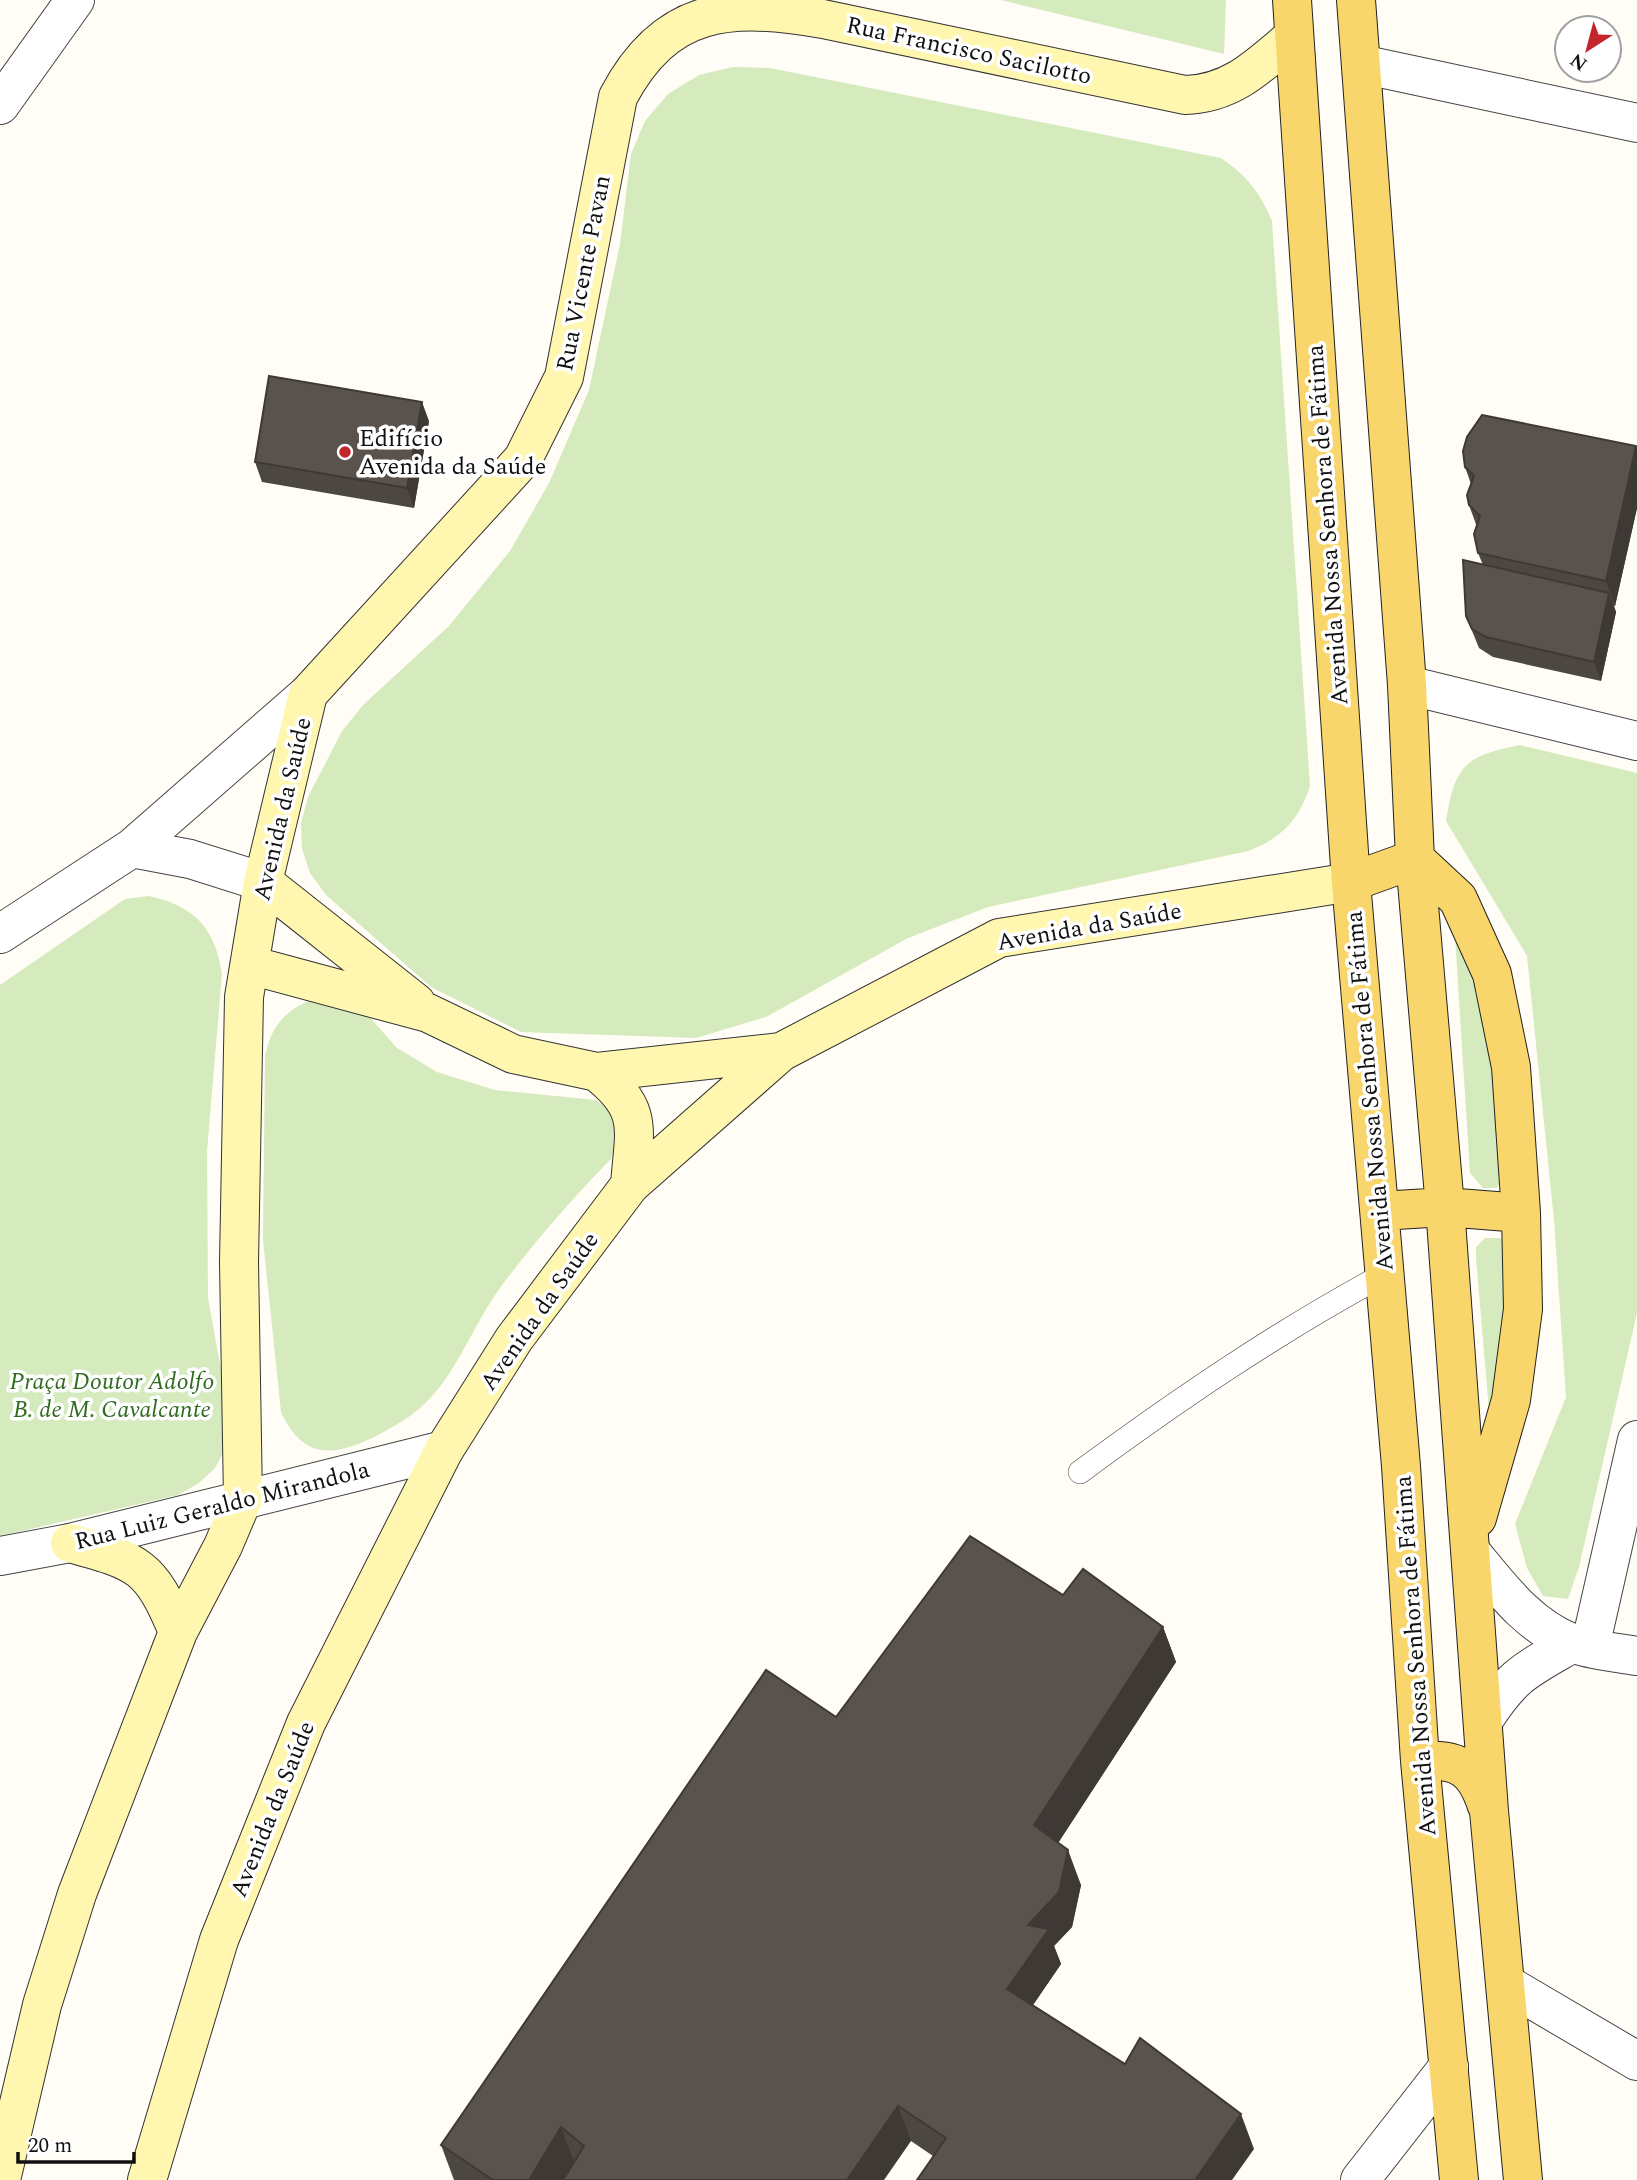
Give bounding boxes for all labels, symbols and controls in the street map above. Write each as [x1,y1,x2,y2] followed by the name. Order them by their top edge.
[843,7,1095,95] street label: Rua Francisco Sacilotto
[1553,14,1623,84] north arrow
[1564,45,1594,78] text: N
[547,172,621,374] street label: Rua Vicente Pavan
[1297,343,1359,707] street label: Avenida Nossa Senhora de Fátima
[359,421,546,485] place label: Edifício Avenida da Saúde
[337,444,353,460] marker: Edifício Avenida da Saúde
[244,714,322,905] street label: Avenida da Saúde
[994,893,1185,961] street label: Avenida da Saúde
[1336,909,1404,1273] street label: Avenida Nossa Senhora de Fátima
[471,1225,608,1399] street label: Avenida da Saúde
[10,1364,214,1428] park label: Praça Doutor Adolfo B. de M. Cavalcante
[71,1452,374,1560] street label: Rua Luiz Geraldo Mirandola
[1385,1474,1447,1838] street label: Avenida Nossa Senhora de Fátima
[221,1716,325,1903] street label: Avenida da Saúde
[18,2120,133,2164] scale bar
[28,2130,72,2162] text: 20 m

